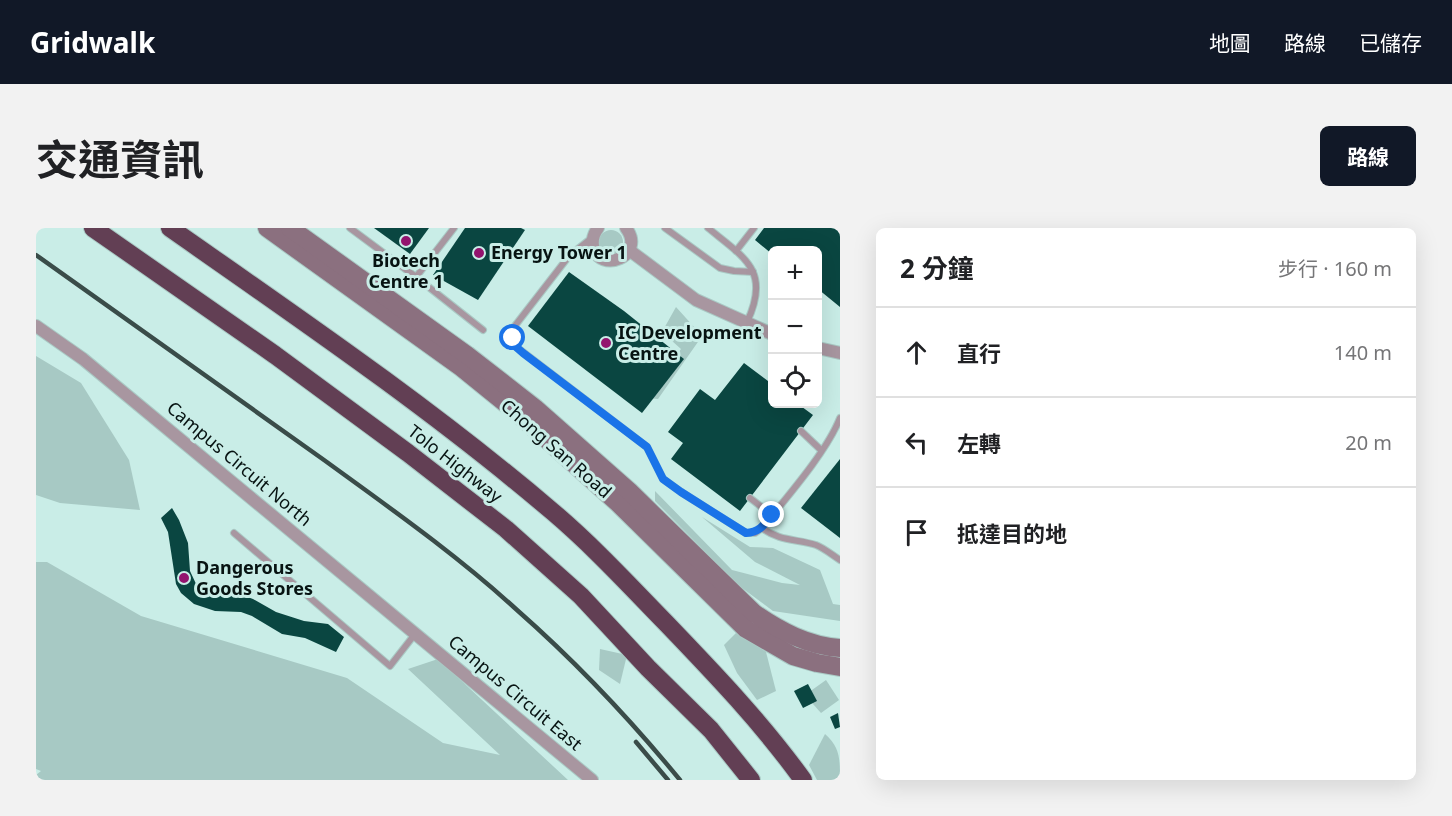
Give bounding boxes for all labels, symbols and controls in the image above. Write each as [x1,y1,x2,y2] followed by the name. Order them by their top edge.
[30,23,155,61] text: Gridwalk
[1209,29,1251,57] text: 地圖
[1284,29,1326,57] text: 路線
[1359,29,1422,57] text: 已儲存
[1320,126,1416,186] button: 路線
[36,130,204,187] text: 交通資訊
[399,234,413,248] marker: Biotech Centre 1
[491,240,627,264] place label: Energy Tower 1
[472,246,486,260] marker: Energy Tower 1
[768,246,822,408] map controls
[768,246,822,300] button: +
[368,248,444,293] place label: Biotech Centre 1
[900,250,974,286] text: 2 分鐘
[1278,255,1392,282] text: 步行 · 160 m
[768,300,822,354] button: −
[618,320,762,365] place label: IC Development Centre
[499,324,525,350] route start
[599,336,613,350] marker: IC Development Centre
[900,336,933,369] icon: ahead
[957,338,1001,368] text: 直行
[1334,339,1392,366] text: 140 m
[768,354,822,408] button: locate
[496,393,617,503] street label: Chong San Road
[162,396,317,531] street label: Campus Circuit North
[404,419,508,508] street label: Tolo Highway
[900,426,933,459] icon: left
[957,428,1001,458] text: 左轉
[1345,429,1392,456] text: 20 m
[758,501,784,527] route end
[900,516,933,549] icon: arrive
[957,518,1067,548] text: 抵達目的地
[196,555,313,600] place label: Dangerous Goods Stores
[177,571,191,585] marker: Dangerous Goods Stores
[444,629,588,756] street label: Campus Circuit East

